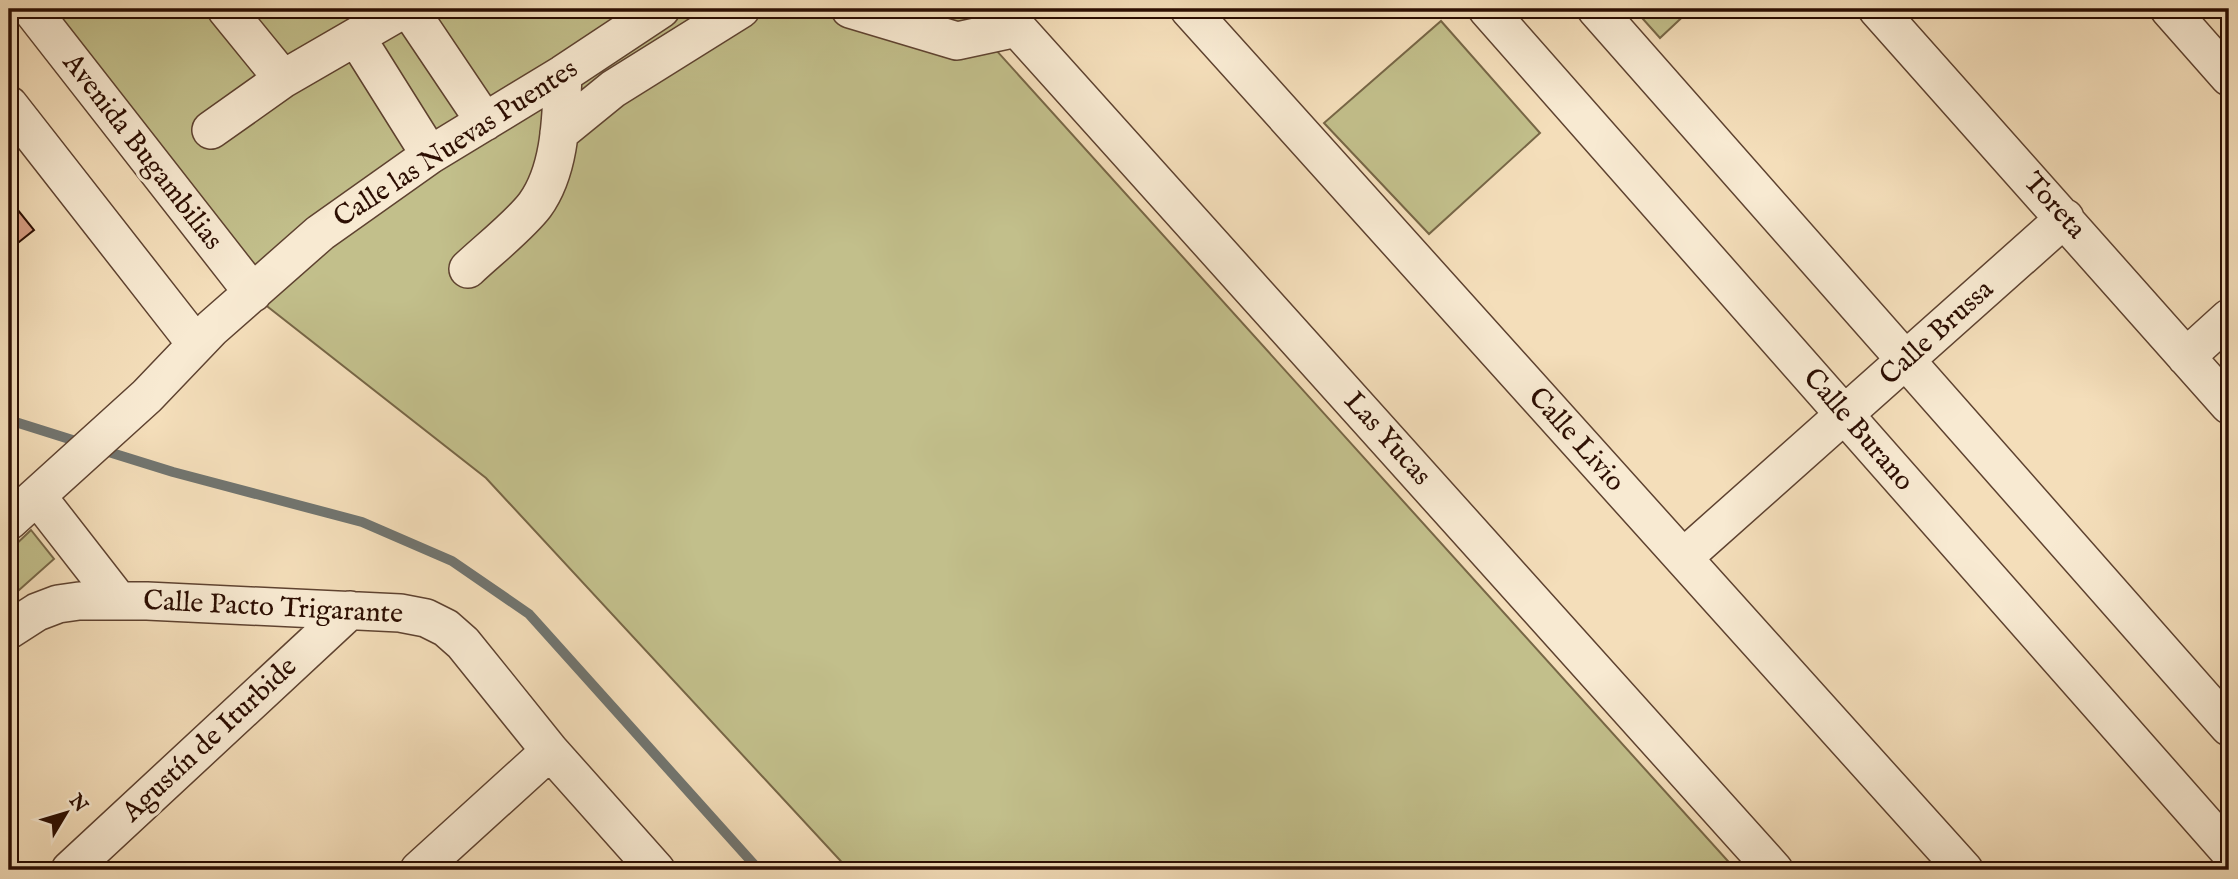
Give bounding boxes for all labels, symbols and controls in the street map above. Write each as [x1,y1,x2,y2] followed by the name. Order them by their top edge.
[54,46,230,257] street label: Avenida Bugambilias
[327,52,585,236] street label: Calle las Nuevas Puentes
[2015,165,2094,247] street label: Toreta
[1873,272,2002,393] street label: Calle Brussa
[1795,361,1921,499] street label: Calle Burano
[1520,381,1632,499] street label: Calle Livio
[1336,385,1438,493] street label: Las Yucas
[142,584,404,632] street label: Calle Pacto Trigarante
[114,650,305,831] street label: Agustín de Iturbide
[32,778,102,848] north arrow
[63,789,93,818] text: N

